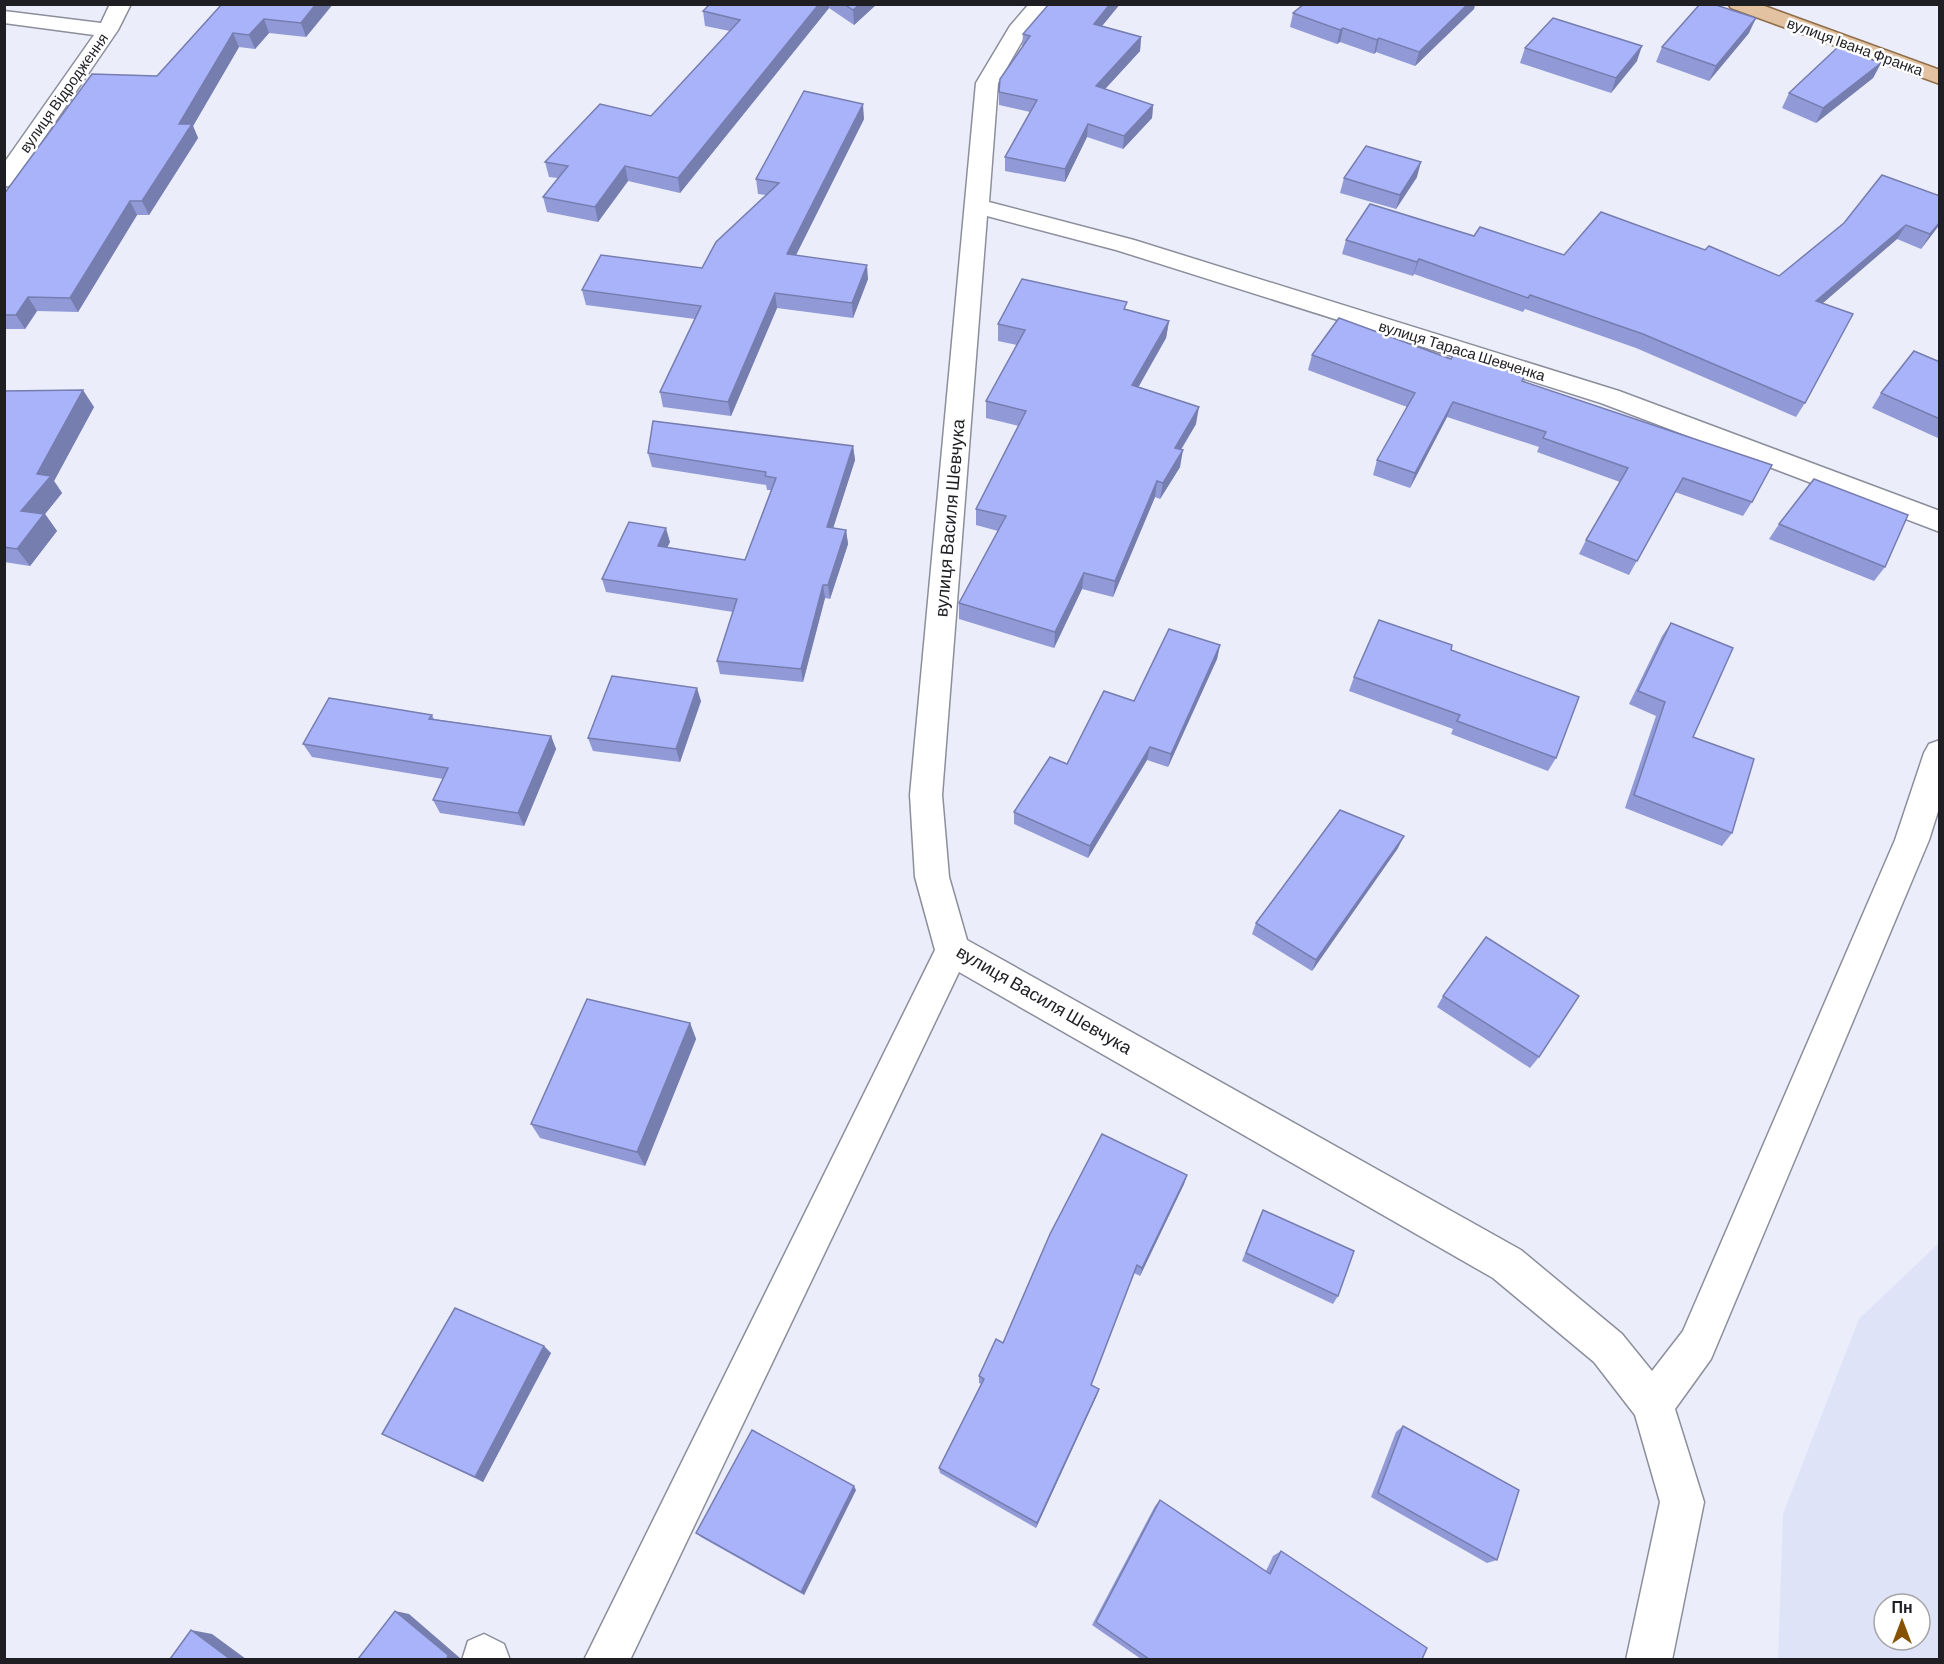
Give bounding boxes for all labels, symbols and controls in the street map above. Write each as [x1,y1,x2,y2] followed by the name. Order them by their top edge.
[1785,13,1926,79] street label: вулиця Івана Франка
[15,29,111,156] street label: вулиця Відродження
[1377,316,1548,384] street label: вулиця Тараса Шевченка
[929,417,969,618] street label: вулиця Василя Шевчука
[953,940,1137,1059] street label: вулиця Василя Шевчука
[1872,1592,1932,1652] north arrow
[1891,1597,1913,1616] text: Пн

